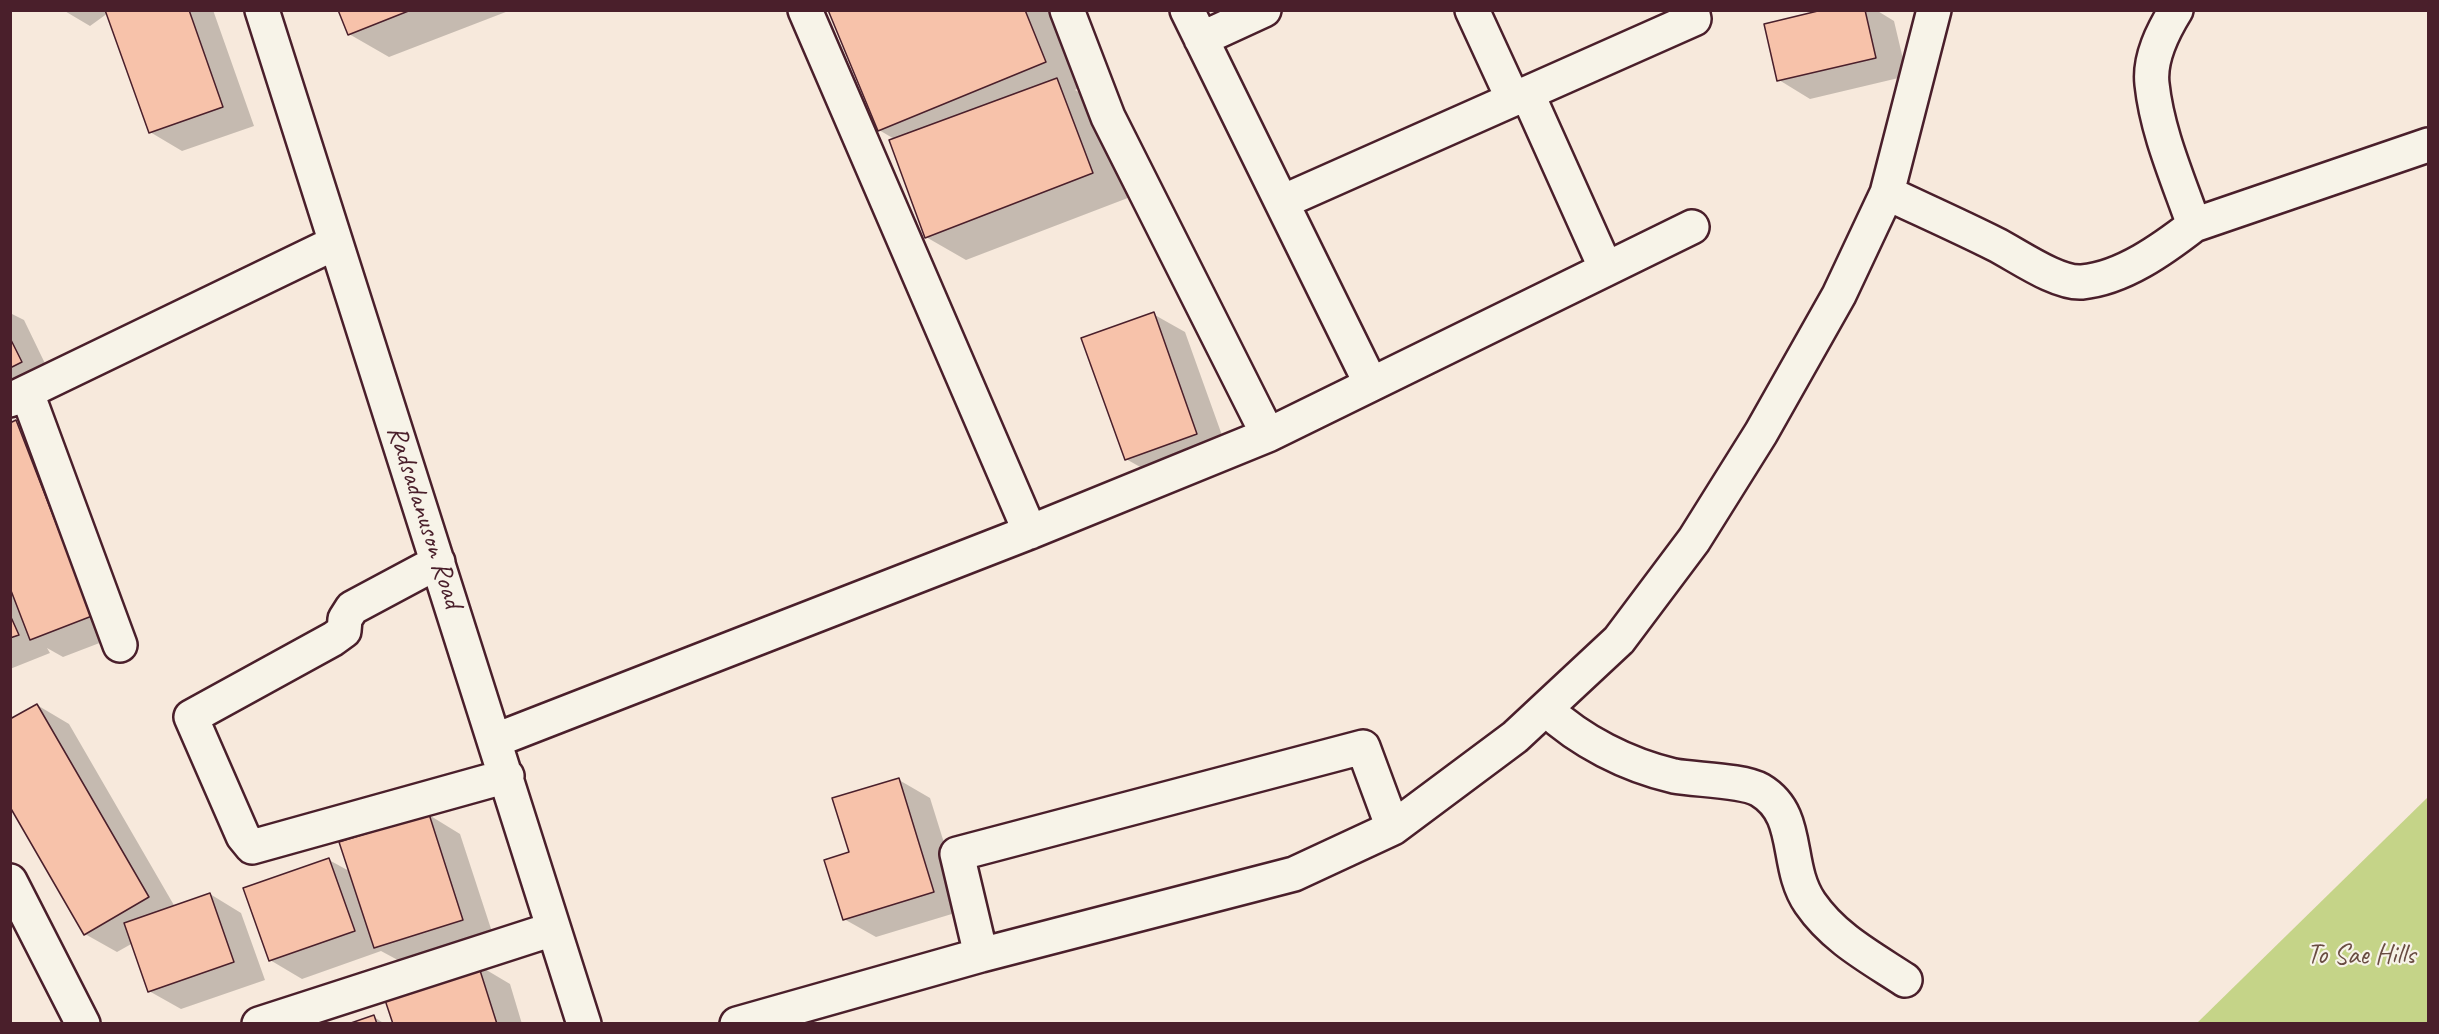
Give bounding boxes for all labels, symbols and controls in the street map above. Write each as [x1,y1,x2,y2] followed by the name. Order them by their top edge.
[379,422,469,612] street label: Radsadanuson Road
[2307,939,2415,973] park label: To Sae Hills

